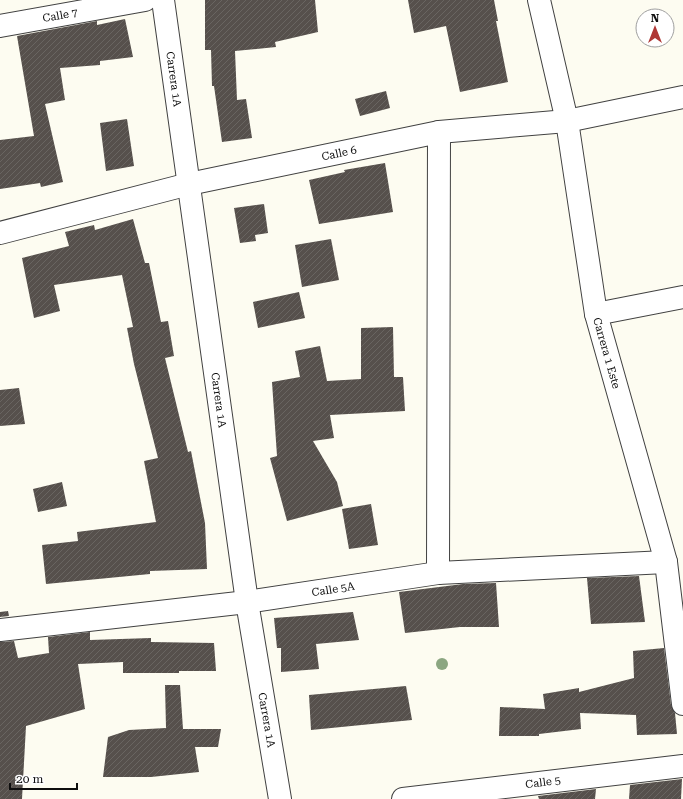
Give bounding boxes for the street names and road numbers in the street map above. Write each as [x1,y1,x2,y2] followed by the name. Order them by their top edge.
[41,6,79,25] street label: Calle 7
[163,51,184,108] street label: Carrera 1A
[320,143,358,164] street label: Calle 6
[590,316,623,390] street label: Carrera 1 Este
[208,372,229,429] street label: Carrera 1A
[311,580,356,599] street label: Calle 5A
[255,691,278,749] street label: Carrera 1A
[525,774,562,791] street label: Calle 5

